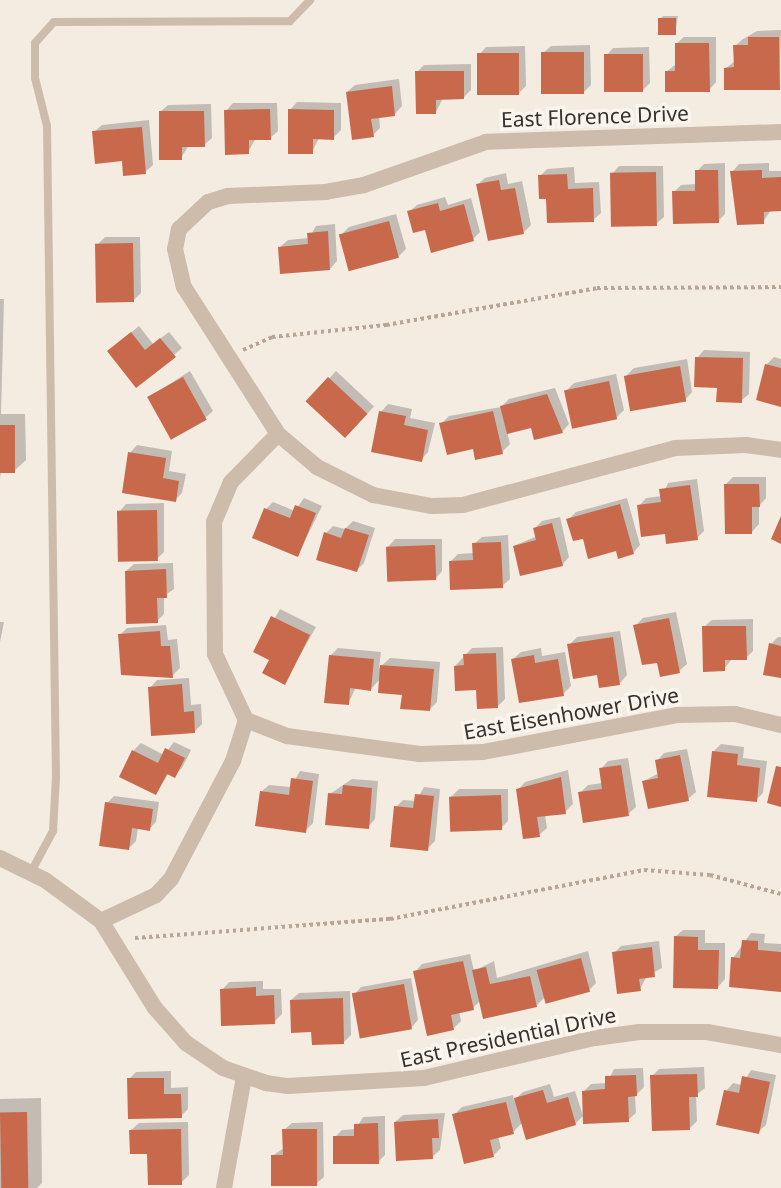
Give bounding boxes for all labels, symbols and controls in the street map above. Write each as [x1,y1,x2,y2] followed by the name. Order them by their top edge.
[501,100,689,132] street label: East Florence Drive
[461,682,681,744] street label: East Eisenhower Drive
[398,1002,618,1072] street label: East Presidential Drive

